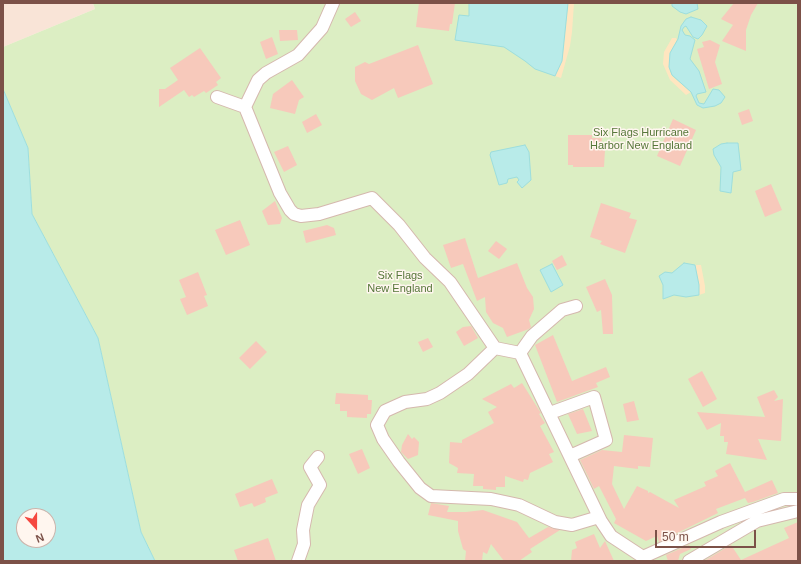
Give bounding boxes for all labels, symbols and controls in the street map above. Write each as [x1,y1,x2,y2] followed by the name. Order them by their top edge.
[590,126,692,152] park label: Six Flags Hurricane Harbor New England
[367,269,433,295] park label: Six Flags New England
[16,508,56,548] north arrow
[657,522,758,548] scale bar
[662,530,689,544] text: 50 m
[34,531,46,545] text: N

